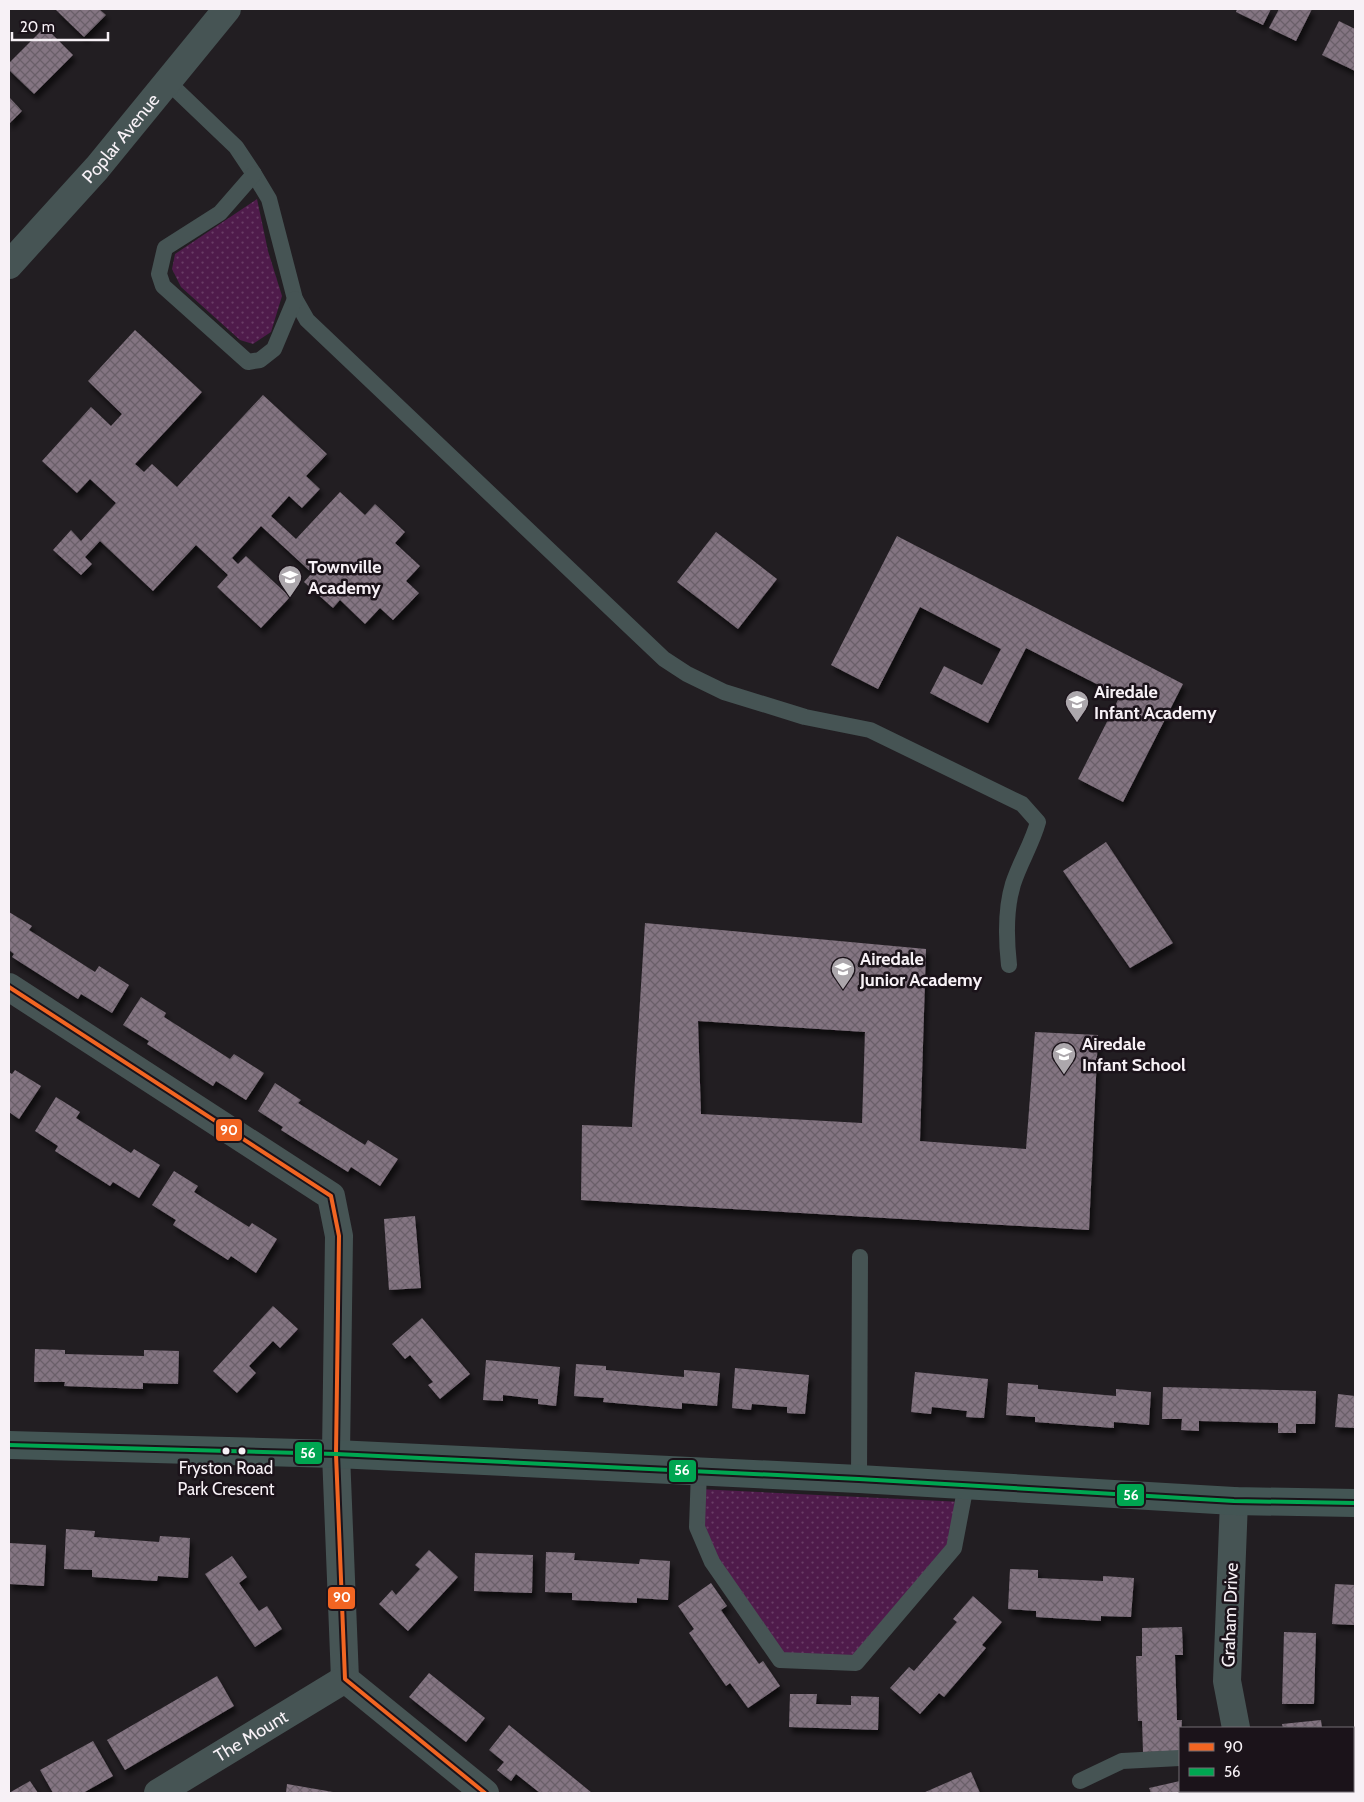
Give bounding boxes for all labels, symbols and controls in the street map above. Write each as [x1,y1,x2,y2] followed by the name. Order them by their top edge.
[12,10,109,42] scale bar
[20,18,55,36] text: 20 m
[78,89,164,188] street label: Poplar Avenue
[308,556,381,599] place label: Townville Academy
[277,564,303,598] school or university icon: Townville Academy
[1094,681,1217,724] place label: Airedale Infant Academy
[1064,689,1090,723] school or university icon: Airedale Infant Academy
[859,948,982,991] place label: Airedale Junior Academy
[830,956,856,990] school or university icon: Airedale Junior Academy
[1082,1033,1186,1076] place label: Airedale Infant School
[1051,1041,1077,1075] school or university icon: Airedale Infant School
[215,1118,243,1142] line badge: 90
[220,1121,238,1139] text: 90
[294,1441,323,1465] line badge: 56
[300,1444,316,1462] text: 56
[221,1446,231,1456] marker: Fryston Road Park Crescent
[237,1446,247,1456] unlabelled marker
[177,1458,275,1499] place label: Fryston Road Park Crescent
[668,1459,697,1483] line badge: 56
[674,1461,690,1479] text: 56
[1116,1483,1145,1507] line badge: 56
[1123,1486,1139,1504] text: 56
[1217,1562,1243,1668] street label: Graham Drive
[327,1586,356,1610] line badge: 90
[333,1588,351,1606] text: 90
[210,1705,292,1767] street label: The Mount
[1179,1727,1354,1792] legend
[1224,1738,1243,1756] text: 90
[1224,1763,1241,1781] text: 56

